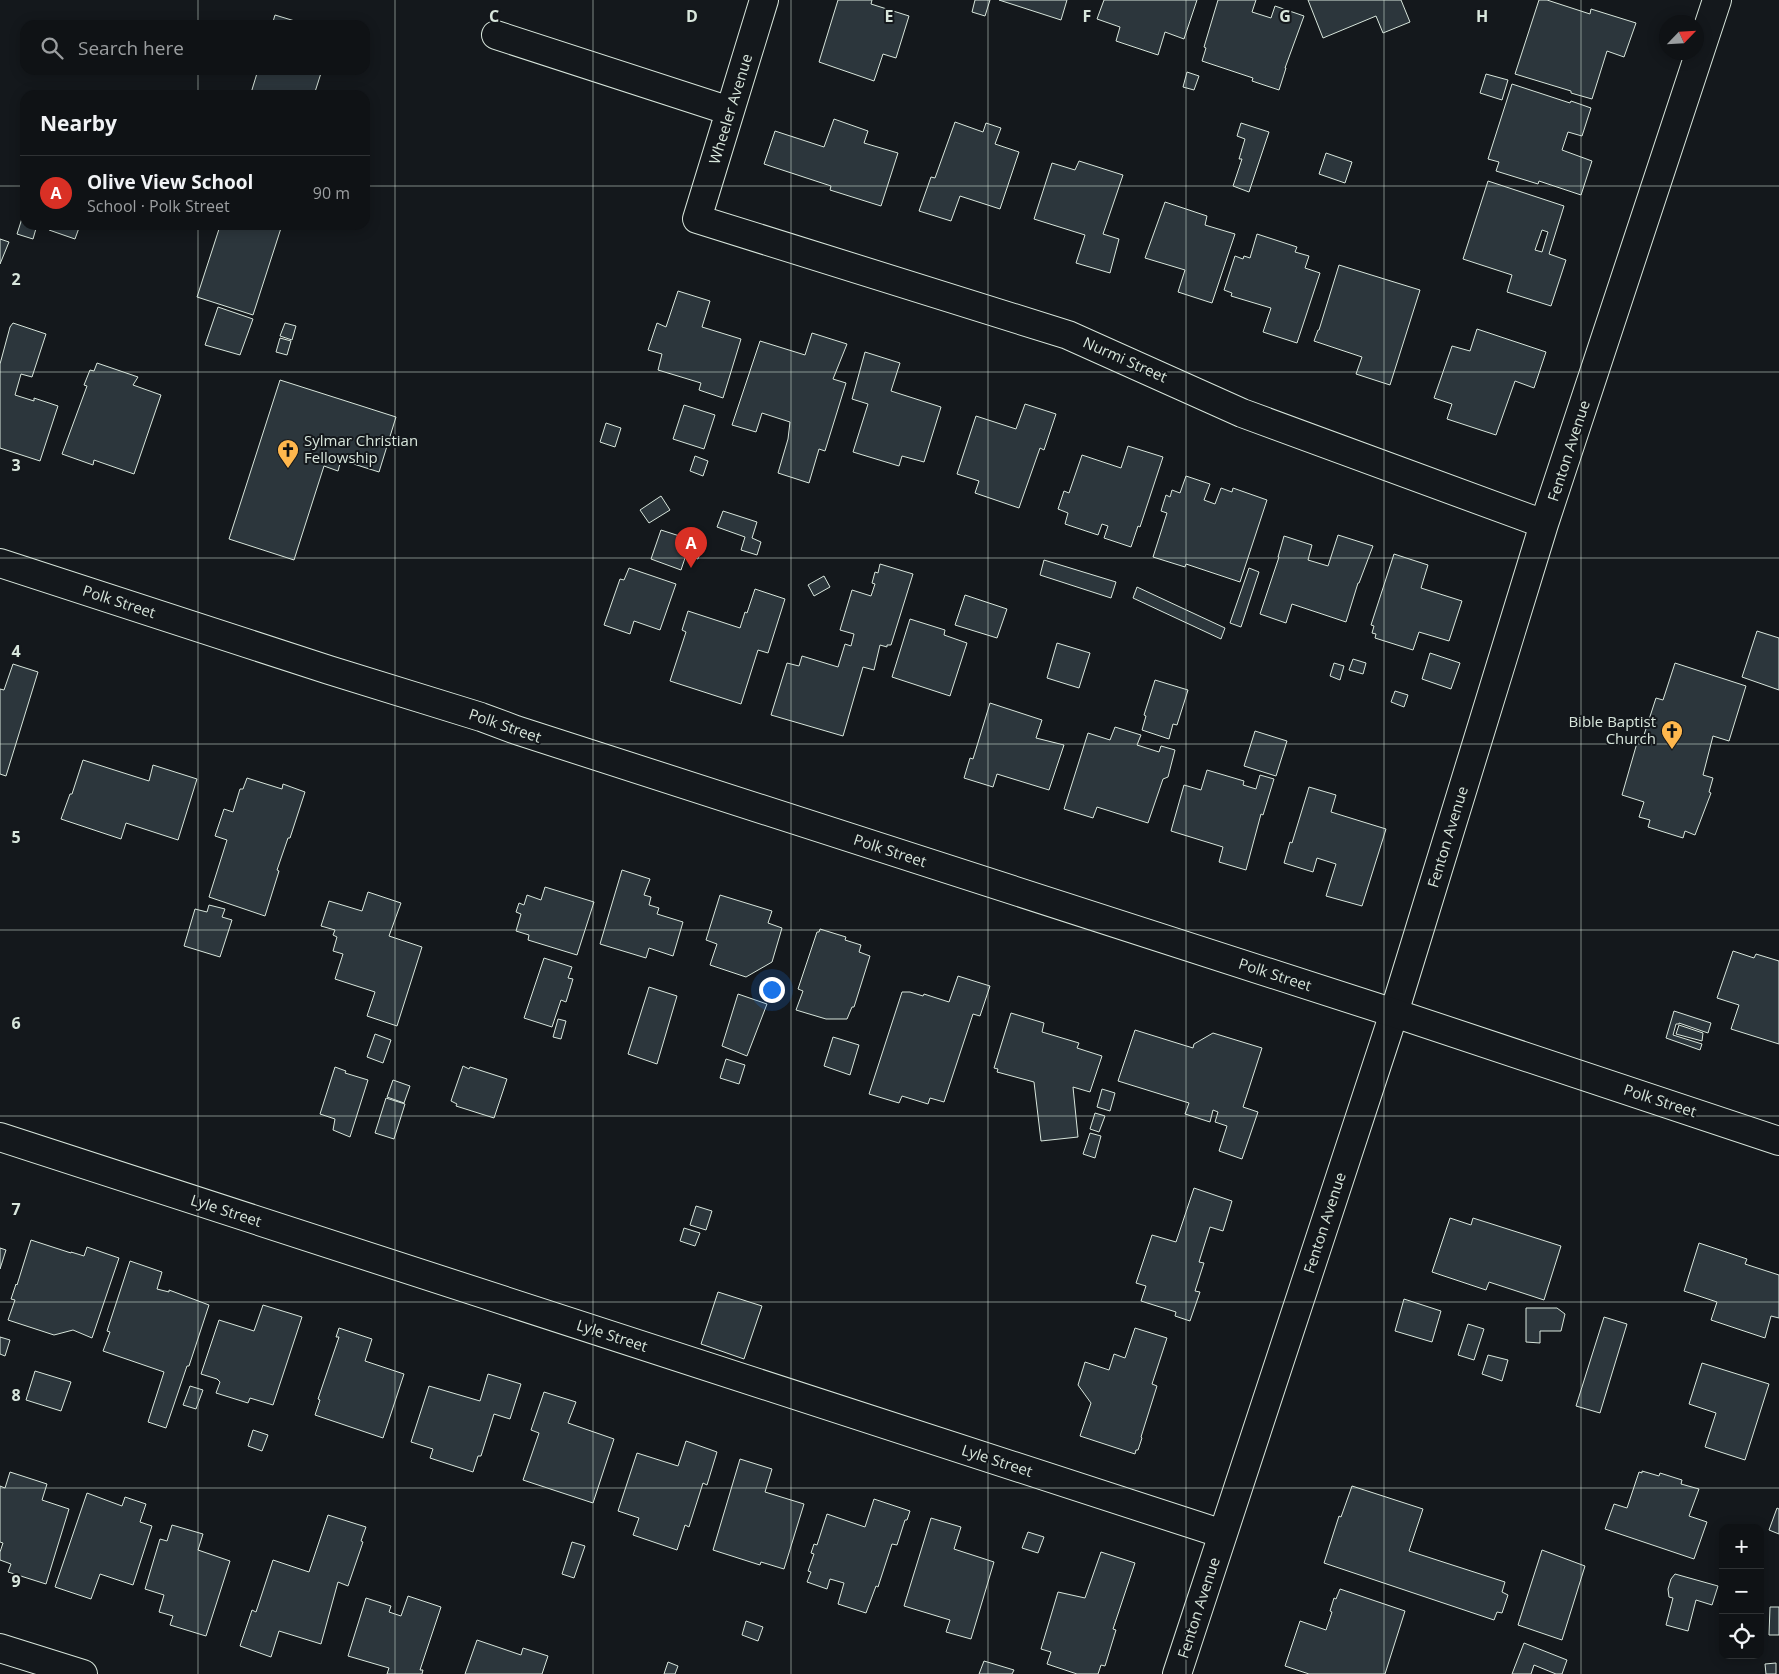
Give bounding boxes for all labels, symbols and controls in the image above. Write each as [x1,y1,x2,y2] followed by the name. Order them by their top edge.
[489,5,499,27] text: C
[686,5,698,27] text: D
[885,5,894,27] text: E
[1083,5,1091,27] text: F
[1279,5,1291,27] text: G
[1476,5,1488,27] text: H
[1659,15,1704,60] north arrow
[20,20,370,75] search box
[38,34,66,62] icon: search
[78,35,184,61] text: Search here
[704,51,756,166] street label: Wheeler Avenue
[40,109,117,137] text: Nearby
[87,169,253,195] text: Olive View School
[50,182,62,204] text: A
[313,182,350,204] text: 90 m
[87,195,230,217] text: School · Polk Street
[11,268,21,290] text: 2
[1080,332,1171,387] street label: Nurmi Street
[1542,398,1594,504] street label: Fenton Avenue
[304,430,418,467] place label: Sylmar Christian Fellowship
[276,438,300,469] church icon: Sylmar Christian Fellowship
[11,454,21,476] text: 3
[675,527,707,568] pin: A
[80,580,158,622] street label: Polk Street
[11,640,21,662] text: 4
[466,703,544,747] street label: Polk Street
[1568,711,1656,748] place label: Bible Baptist Church
[1660,719,1684,750] church icon: Bible Baptist Church
[1422,784,1472,890] street label: Fenton Avenue
[11,826,21,848] text: 5
[851,829,929,871] street label: Polk Street
[1236,953,1314,995] street label: Polk Street
[759,977,785,1003] your location
[11,1012,21,1034] text: 6
[1621,1079,1699,1121] street label: Polk Street
[1298,1170,1350,1276] street label: Fenton Avenue
[188,1189,264,1231] street label: Lyle Street
[11,1198,21,1220] text: 7
[574,1314,650,1356] street label: Lyle Street
[11,1384,21,1406] text: 8
[959,1439,1035,1481] street label: Lyle Street
[1719,1524,1764,1659] map controls
[1719,1524,1764,1569] button: +
[1172,1555,1224,1661] street label: Fenton Avenue
[1719,1569,1764,1614] button: −
[11,1570,21,1592] text: 9
[1719,1614,1764,1659] button: locate

